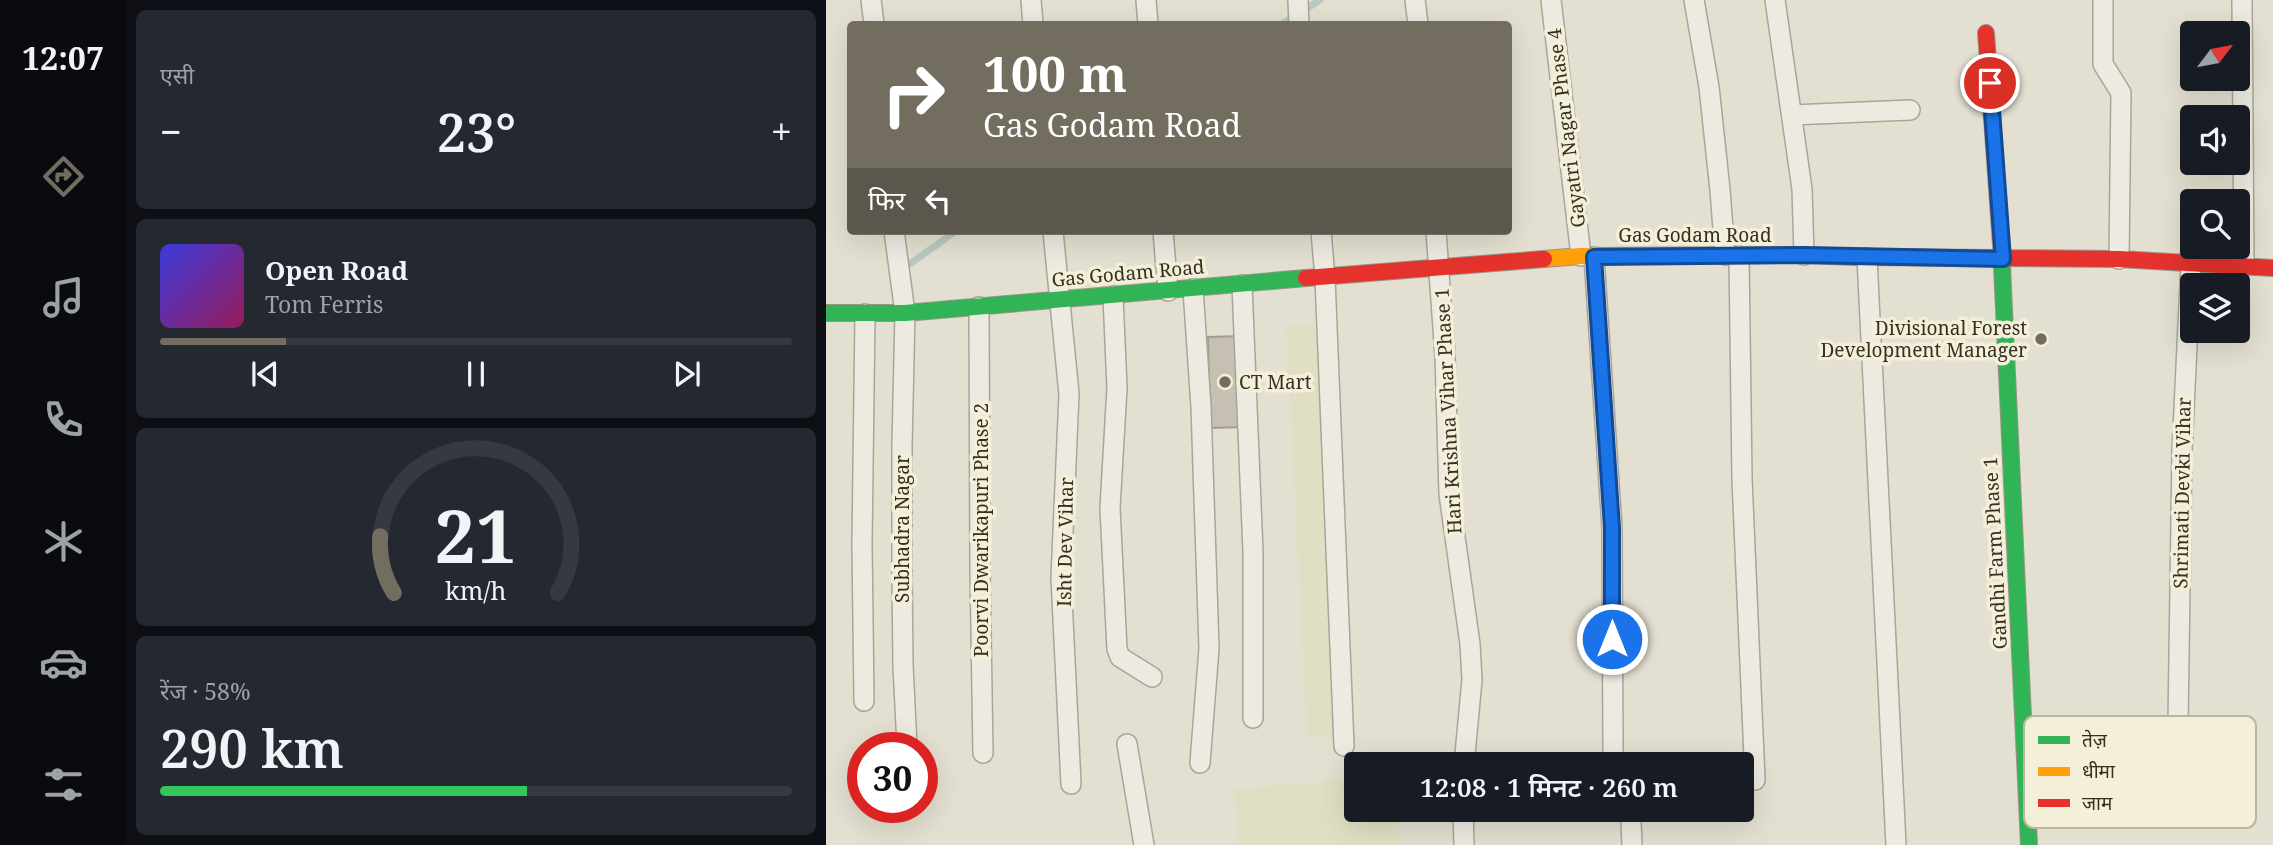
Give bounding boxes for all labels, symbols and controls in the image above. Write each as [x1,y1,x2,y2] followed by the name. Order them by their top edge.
[2180,21,2250,91] north arrow
[2180,21,2250,343] map controls
[1541,27,1591,229] street label: Gayatri Nagar Phase 4
[22,36,104,79] text: 12:07
[983,40,1127,106] text: 100 m
[868,49,959,140] icon: right
[1960,53,2020,113] pin
[160,59,194,91] text: एसी
[1971,64,2009,102] icon: arrive
[437,96,516,167] text: 23°
[983,103,1241,146] text: Gas Godam Road
[160,105,182,157] text: −
[771,105,792,157] text: +
[2180,105,2250,175] button: sound
[39,152,88,201] icon: directions
[868,182,905,218] text: फिर
[919,182,957,220] icon: left
[2180,189,2250,259] button: search
[1618,222,1772,248] street label: Gas Godam Road
[265,252,408,288] text: Open Road
[1050,253,1206,293] street label: Gas Godam Road
[39,273,88,322] icon: music
[2180,273,2250,343] button: layers
[1429,287,1467,535] street label: Hari Krishna Vihar Phase 1
[265,288,383,320] text: Tom Ferris
[1821,315,2027,363] place label: Divisional Forest Development Manager
[2033,331,2049,347] marker: Divisional Forest Development Manager
[246,355,284,393] icon: previous
[457,355,495,393] icon: pause
[668,355,706,393] icon: next
[1239,369,1312,395] place label: CT Mart
[1217,374,1233,390] marker: CT Mart
[39,395,88,444] icon: phone
[2167,397,2197,589] street label: Shrimati Devki Vihar
[968,403,994,657] street label: Poorvi Dwarikapuri Phase 2
[889,455,915,603] street label: Subhadra Nagar
[1977,456,2013,650] street label: Gandhi Farm Phase 1
[1051,477,1079,607] street label: Isht Dev Vihar
[435,485,517,584] text: 21
[39,517,88,566] icon: climate
[445,573,507,607] text: km/h
[1575,602,1649,676] position arrow
[39,638,88,687] icon: car
[160,675,251,707] text: रेंज · 58%
[160,712,344,783] text: 290 km
[2024,716,2256,828] legend
[2082,727,2108,753] text: तेज़
[847,732,938,823] speed limit sign: 30
[2082,758,2116,784] text: धीमा
[39,760,88,809] icon: filters
[1420,769,1678,805] text: 12:08 · 1 मिनट · 260 m
[2082,790,2113,816] text: जाम

